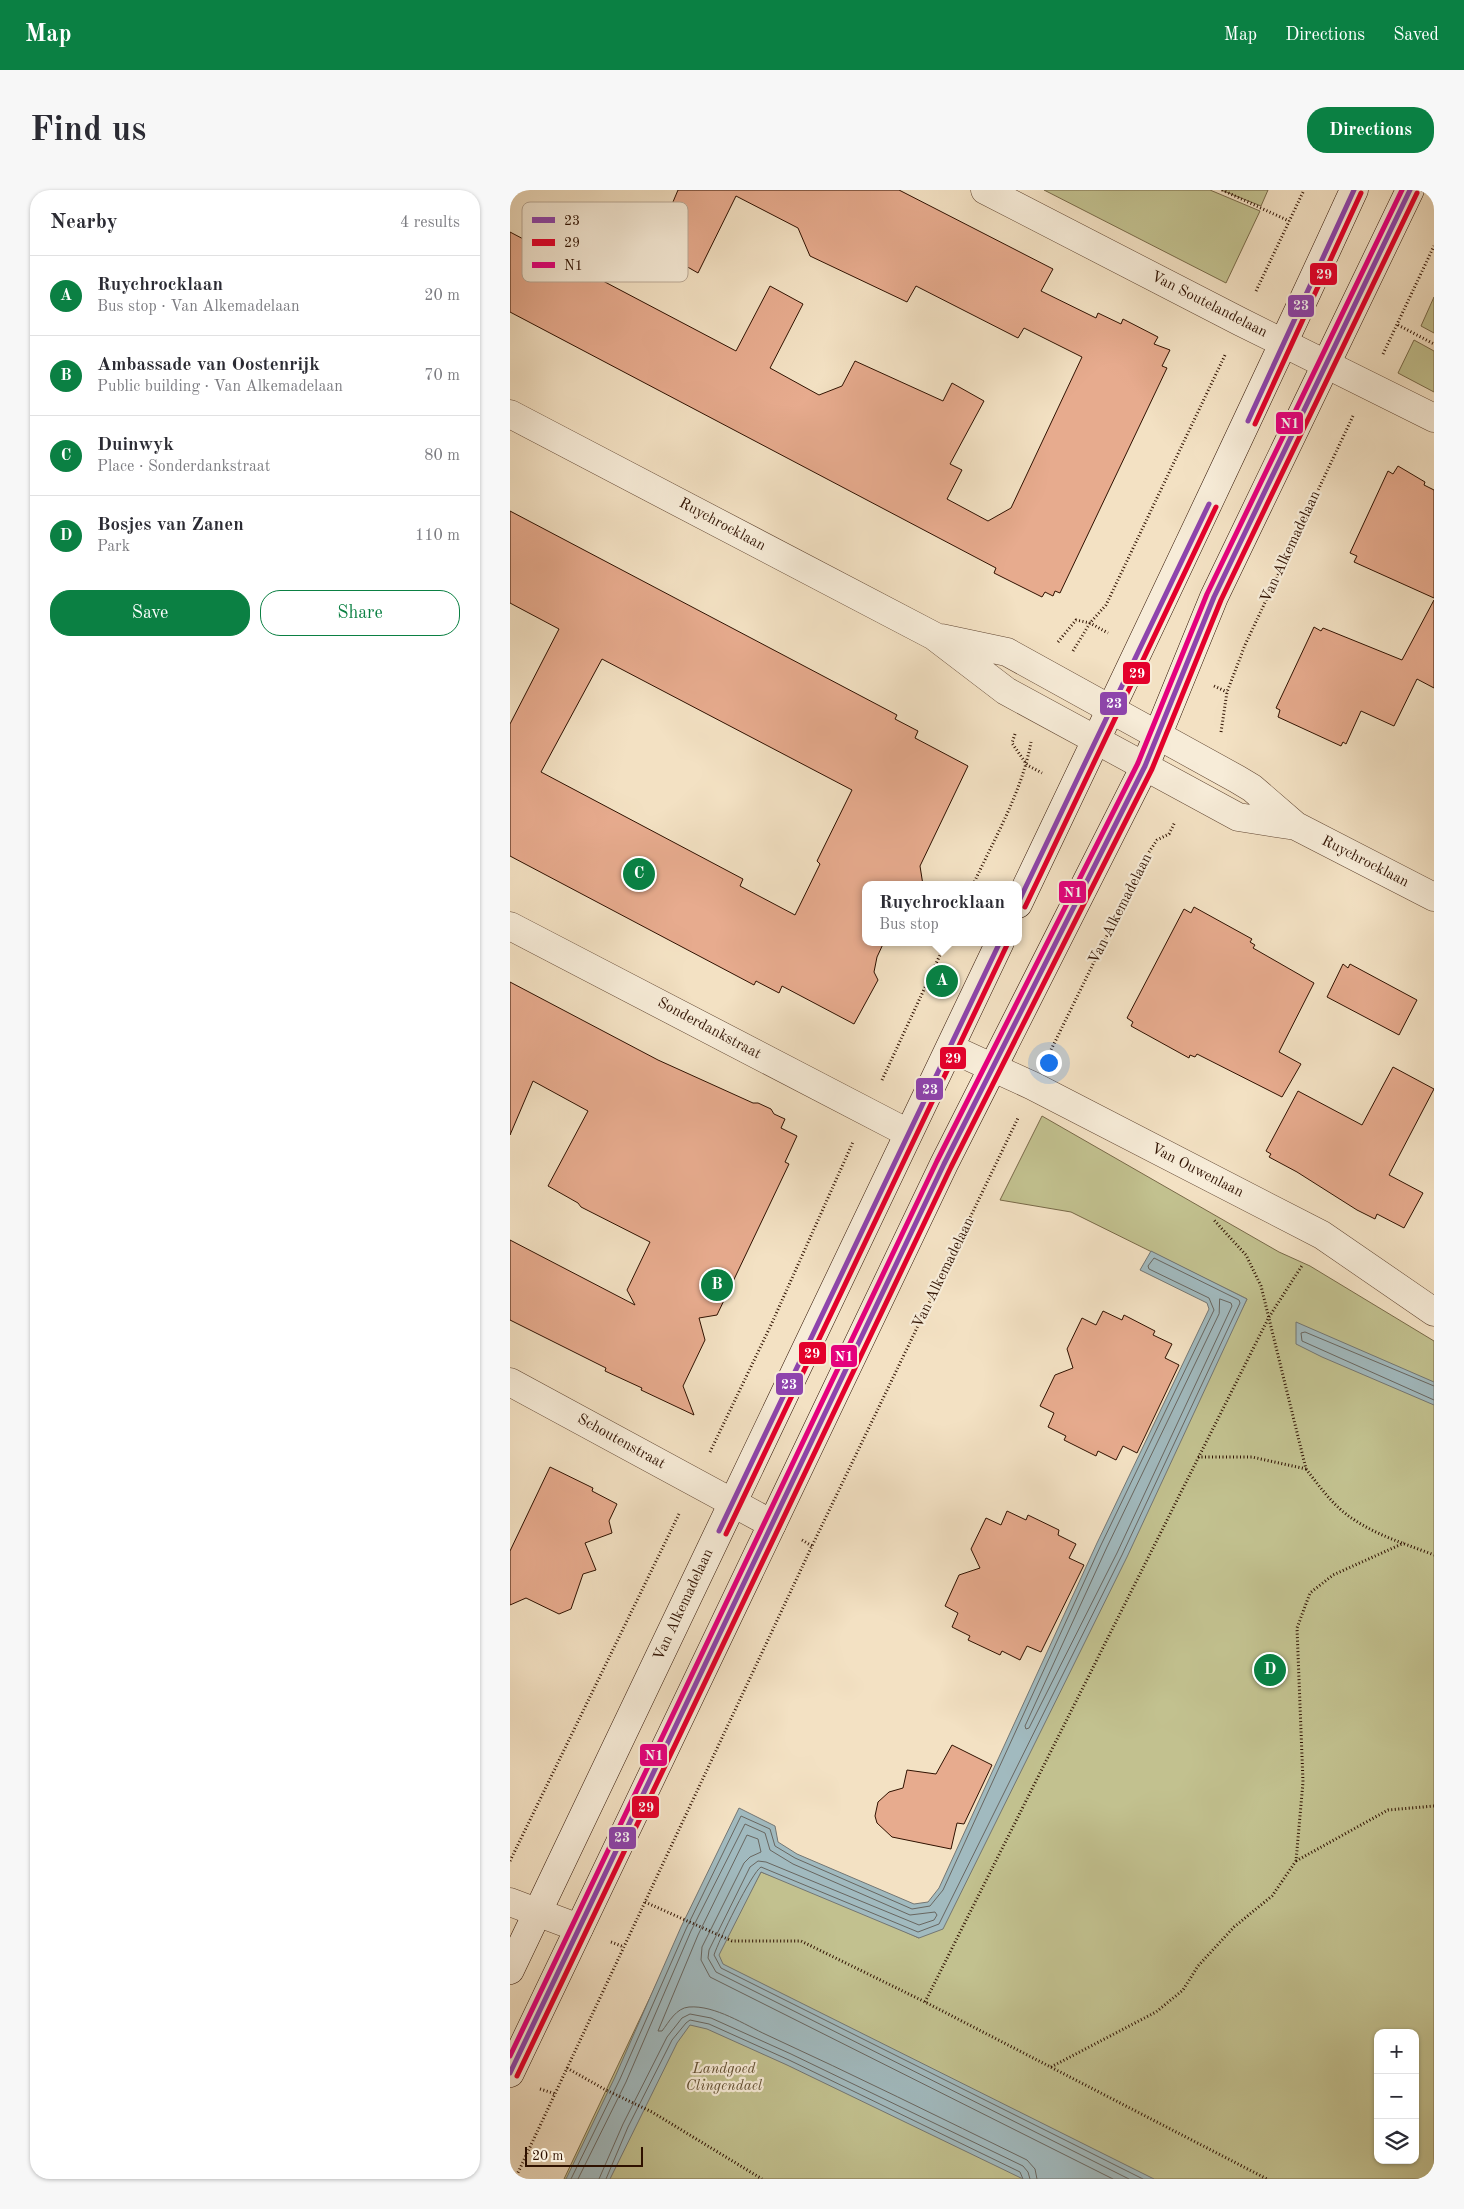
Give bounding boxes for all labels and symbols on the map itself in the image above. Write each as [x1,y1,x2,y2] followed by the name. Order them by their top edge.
[522,202,688,282] legend
[564,214,580,228] text: 23
[564,236,580,250] text: 29
[564,259,583,273] text: N1
[1309,262,1338,286] line badge: 29
[1316,268,1332,282] text: 29
[1148,269,1270,341] street label: Van Soutelandelaan
[1287,294,1315,318] line badge: 23
[1293,299,1309,313] text: 23
[1275,411,1304,435] line badge: N1
[1281,417,1299,431] text: N1
[1259,489,1323,605] street label: Van Alkemadelaan
[676,496,768,554] street label: Ruychrocklaan
[1122,661,1151,685] line badge: 29
[1129,667,1145,681] text: 29
[1099,691,1128,716] line badge: 23
[1106,697,1122,711] text: 23
[1319,834,1411,890] street label: Ruychrocklaan
[1087,852,1155,966] street label: Van Alkemadelaan
[623,855,655,893] pin: C
[1058,880,1087,904] line badge: N1
[1064,886,1082,900] text: N1
[926,962,958,1000] pin: A
[655,995,763,1063] street label: Sonderdankstraat
[939,1046,967,1070] line badge: 29
[1036,1050,1062,1076] your location
[945,1052,961,1066] text: 29
[915,1077,944,1101] line badge: 23
[922,1083,938,1097] text: 23
[1148,1141,1246,1201] street label: Van Ouwenlaan
[911,1215,977,1331] street label: Van Alkemadelaan
[701,1266,733,1304] pin: B
[798,1341,827,1365] line badge: 29
[830,1344,858,1368] line badge: N1
[804,1347,820,1361] text: 29
[835,1350,853,1364] text: N1
[775,1372,804,1396] line badge: 23
[781,1378,797,1392] text: 23
[575,1412,667,1472] street label: Schoutenstraat
[652,1547,716,1663] street label: Van Alkemadelaan
[1254,1651,1286,1689] pin: D
[639,1743,668,1767] line badge: N1
[645,1749,663,1763] text: N1
[631,1795,660,1819] line badge: 29
[638,1801,654,1815] text: 29
[608,1826,637,1850] line badge: 23
[614,1831,630,1845] text: 23
[686,2062,763,2094] park label: Landgoed Clingendael
[525,2144,642,2167] scale bar

